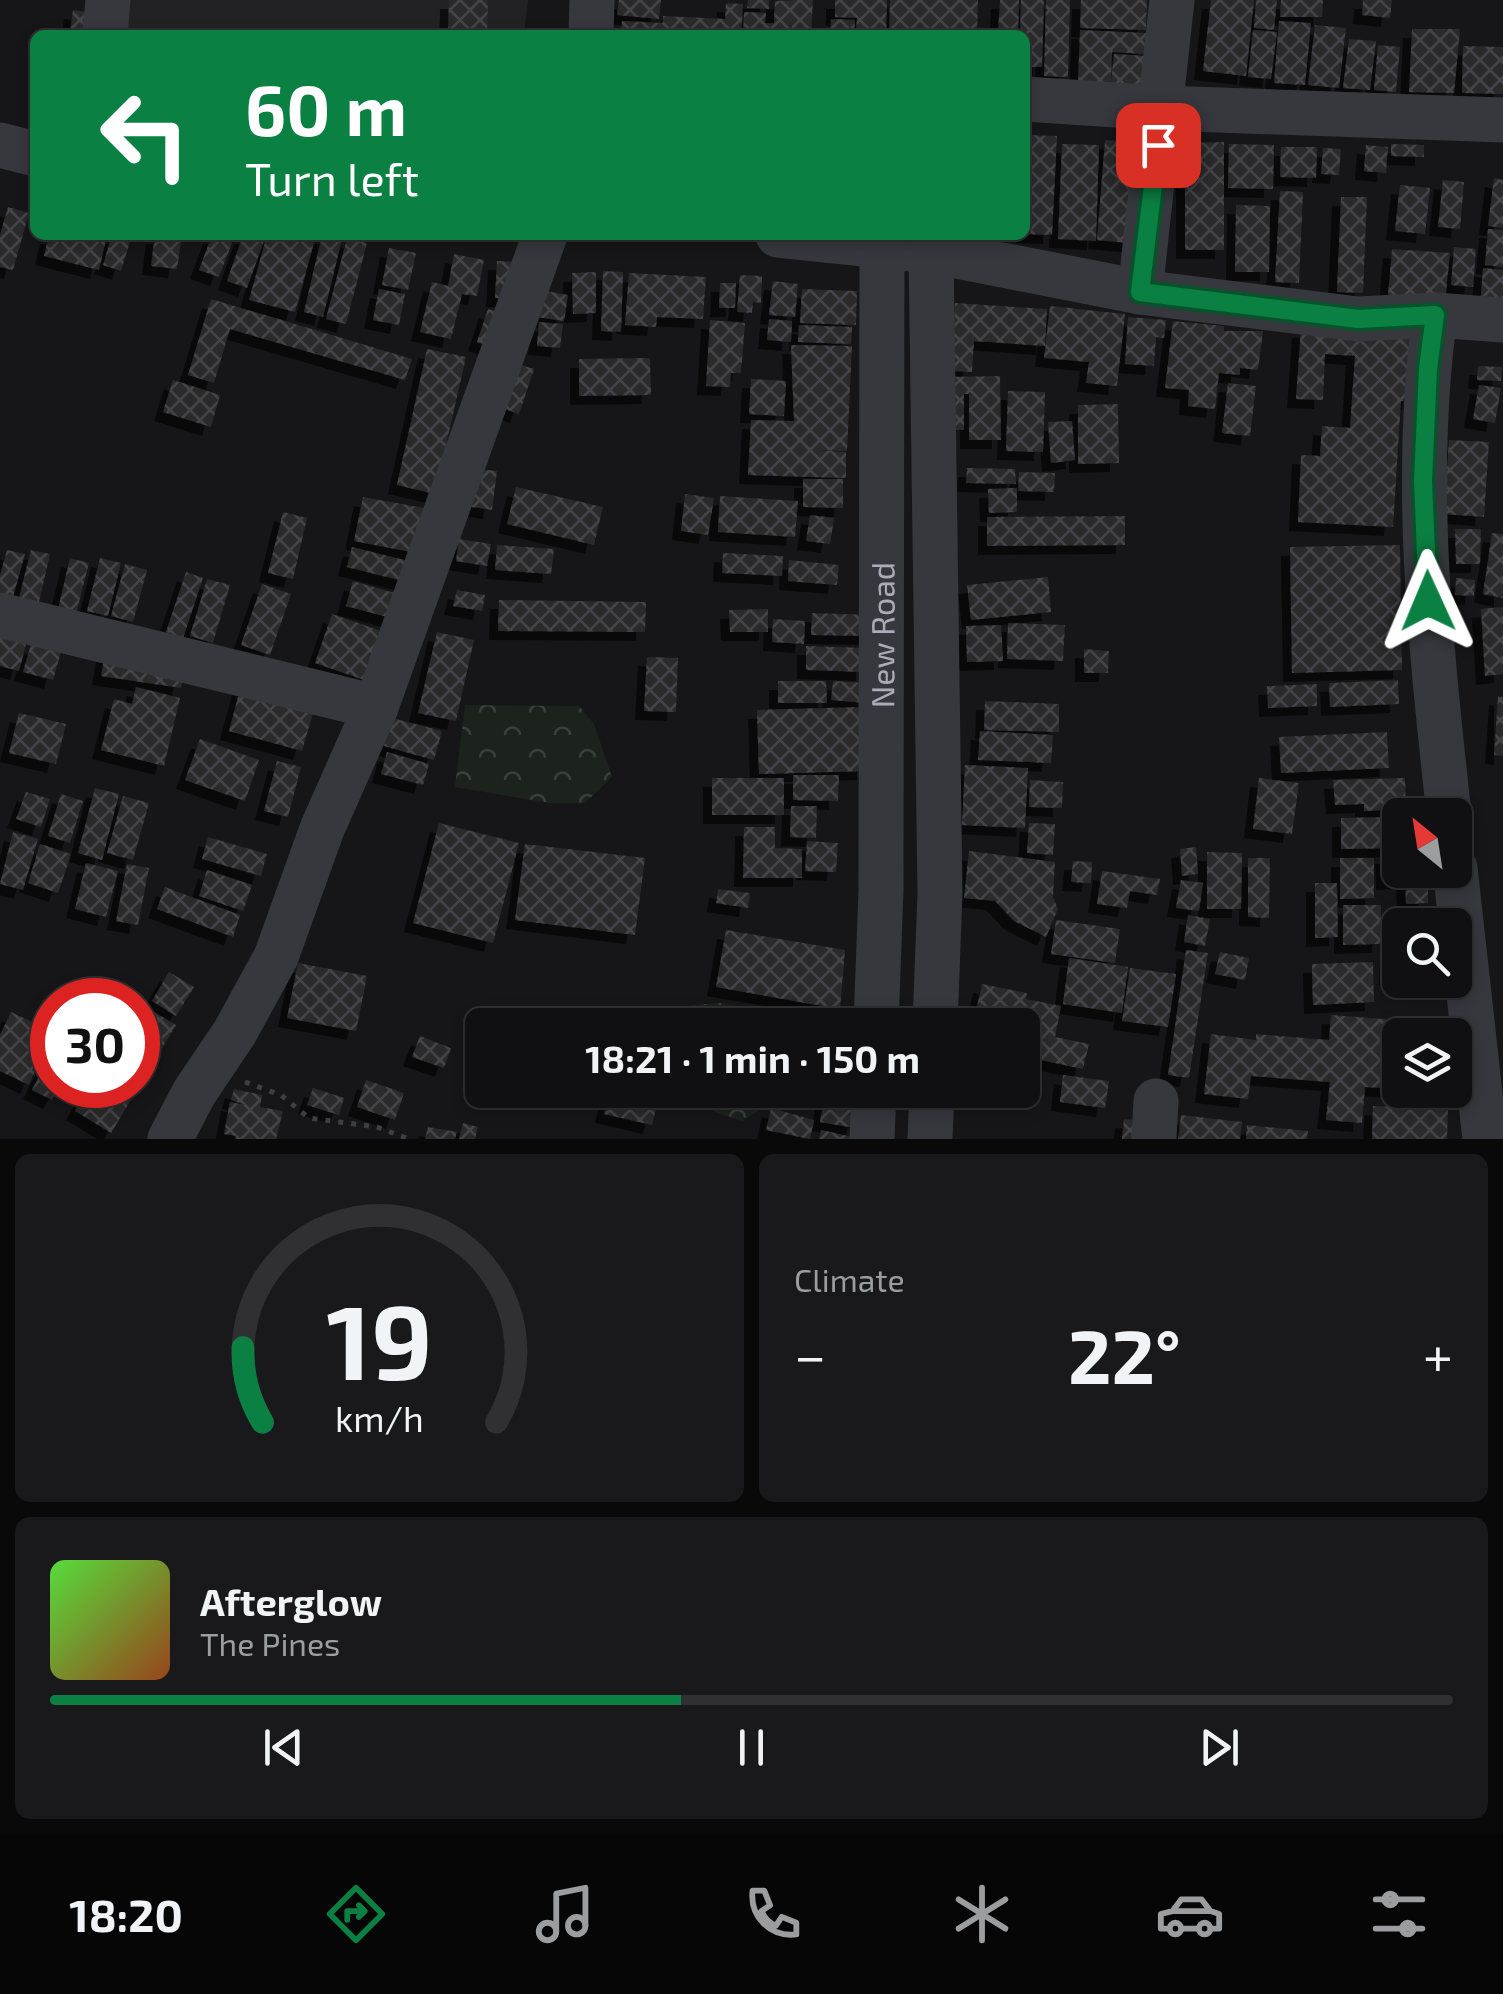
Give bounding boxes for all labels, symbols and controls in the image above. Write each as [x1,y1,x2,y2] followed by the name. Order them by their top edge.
[245,66,407,150] text: 60 m
[80,70,210,200] icon: left
[1116,103,1201,188] pin
[1131,118,1186,173] icon: arrive
[245,151,419,205] text: Turn left
[1376,549,1480,653] position arrow
[862,562,901,708] street label: New Road
[1382,798,1472,888] north arrow
[1382,798,1472,1108] map controls
[1382,908,1472,998] button: search
[30,978,160,1108] speed limit sign: 30
[1382,1018,1472,1108] button: layers
[585,1035,920,1081] text: 18:21 · 1 min · 150 m
[794,1260,905,1298] text: Climate
[326,1276,433,1401] text: 19
[1068,1309,1181,1399] text: 22°
[794,1321,826,1387] text: −
[1423,1321,1453,1387] text: +
[335,1396,424,1439] text: km/h
[200,1578,382,1624] text: Afterglow
[200,1624,340,1662] text: The Pines
[256,1720,311,1775] icon: previous
[724,1720,779,1775] icon: pause
[1192,1720,1247,1775] icon: next
[321,1879,391,1949] icon: directions
[530,1879,600,1949] icon: music
[738,1879,808,1949] icon: phone
[947,1879,1017,1949] icon: climate
[1155,1879,1225,1949] icon: car
[1364,1879,1434,1949] icon: filters
[69,1887,183,1941] text: 18:20

